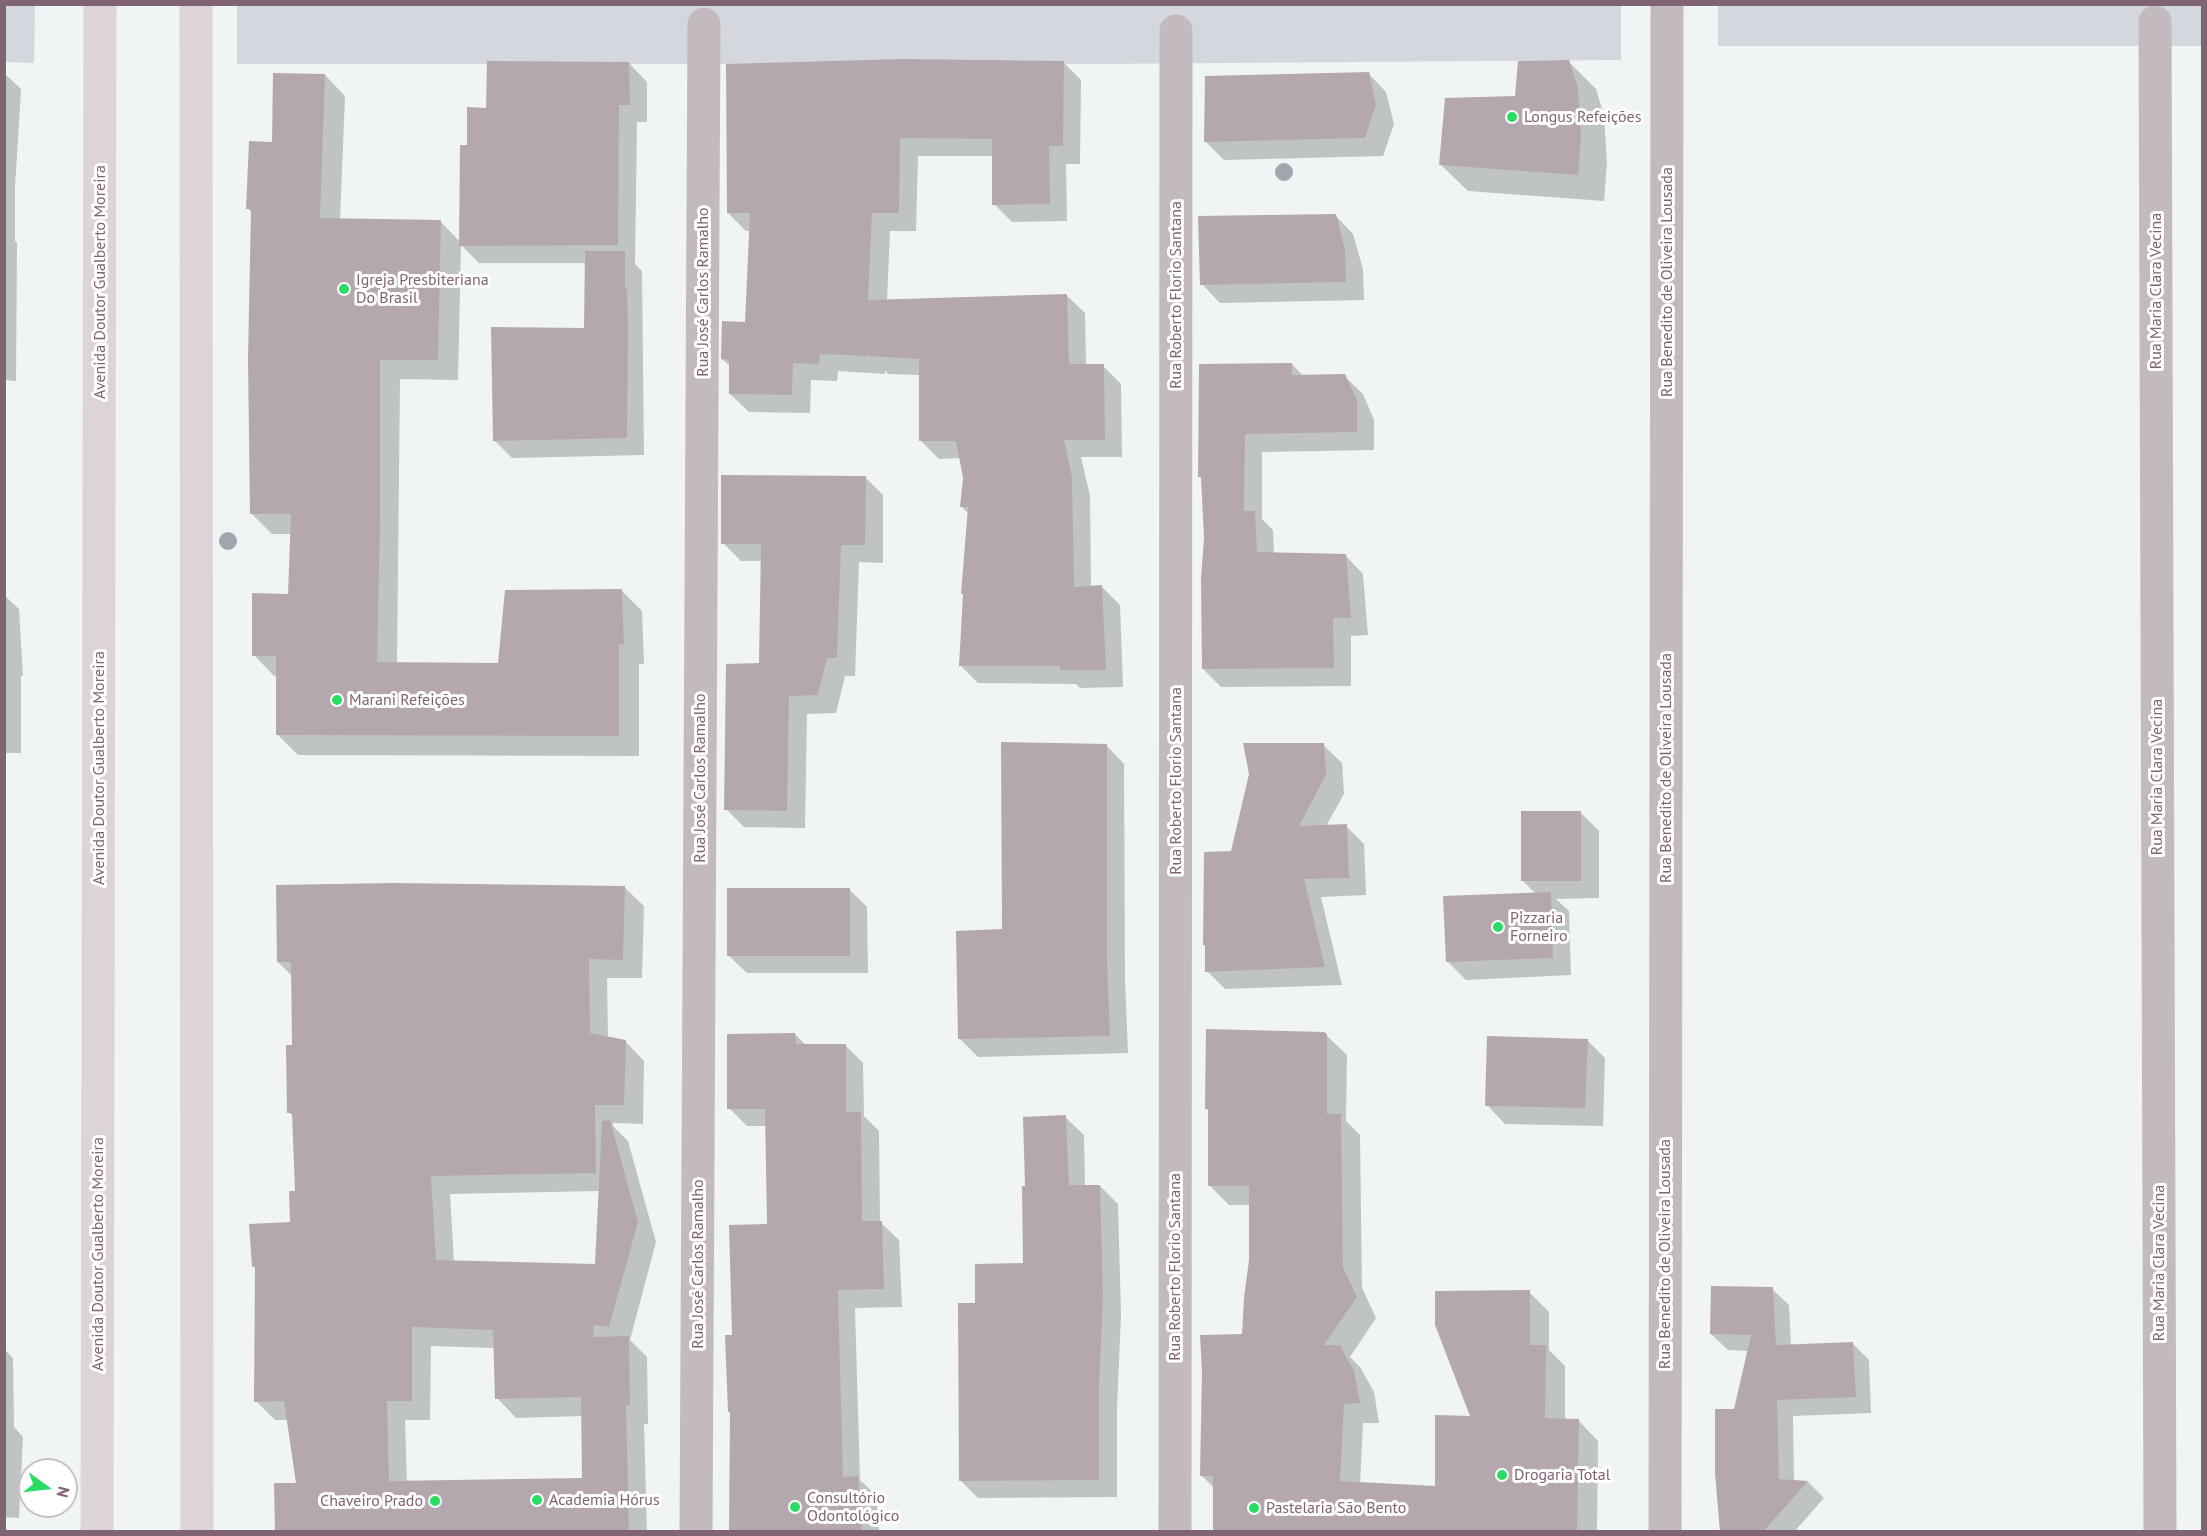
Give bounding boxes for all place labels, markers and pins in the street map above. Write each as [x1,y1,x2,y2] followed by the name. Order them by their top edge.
[1524,107,1641,127] place label: Longus Refeições
[1505,110,1519,124] marker: Longus Refeições
[356,270,489,308] place label: Igreja Presbiteriana Do Brasil
[337,282,351,296] marker: Igreja Presbiteriana Do Brasil
[349,690,465,710] place label: Marani Refeições
[330,693,344,707] marker: Marani Refeições
[1510,908,1567,946] place label: Pizzaria Forneiro
[1491,920,1505,934] marker: Pizzaria Forneiro
[1514,1465,1610,1485] place label: Drogaria Total
[1495,1468,1509,1482] marker: Drogaria Total
[807,1488,899,1526] place label: Consultório Odontológico
[549,1490,660,1510] place label: Academia Hórus
[320,1491,423,1511] place label: Chaveiro Prado
[530,1493,544,1507] marker: Academia Hórus
[428,1494,442,1508] marker: Chaveiro Prado
[1266,1498,1406,1518] place label: Pastelaria São Bento
[788,1500,802,1514] marker: Consultório Odontológico
[1247,1501,1261,1515] marker: Pastelaria São Bento

